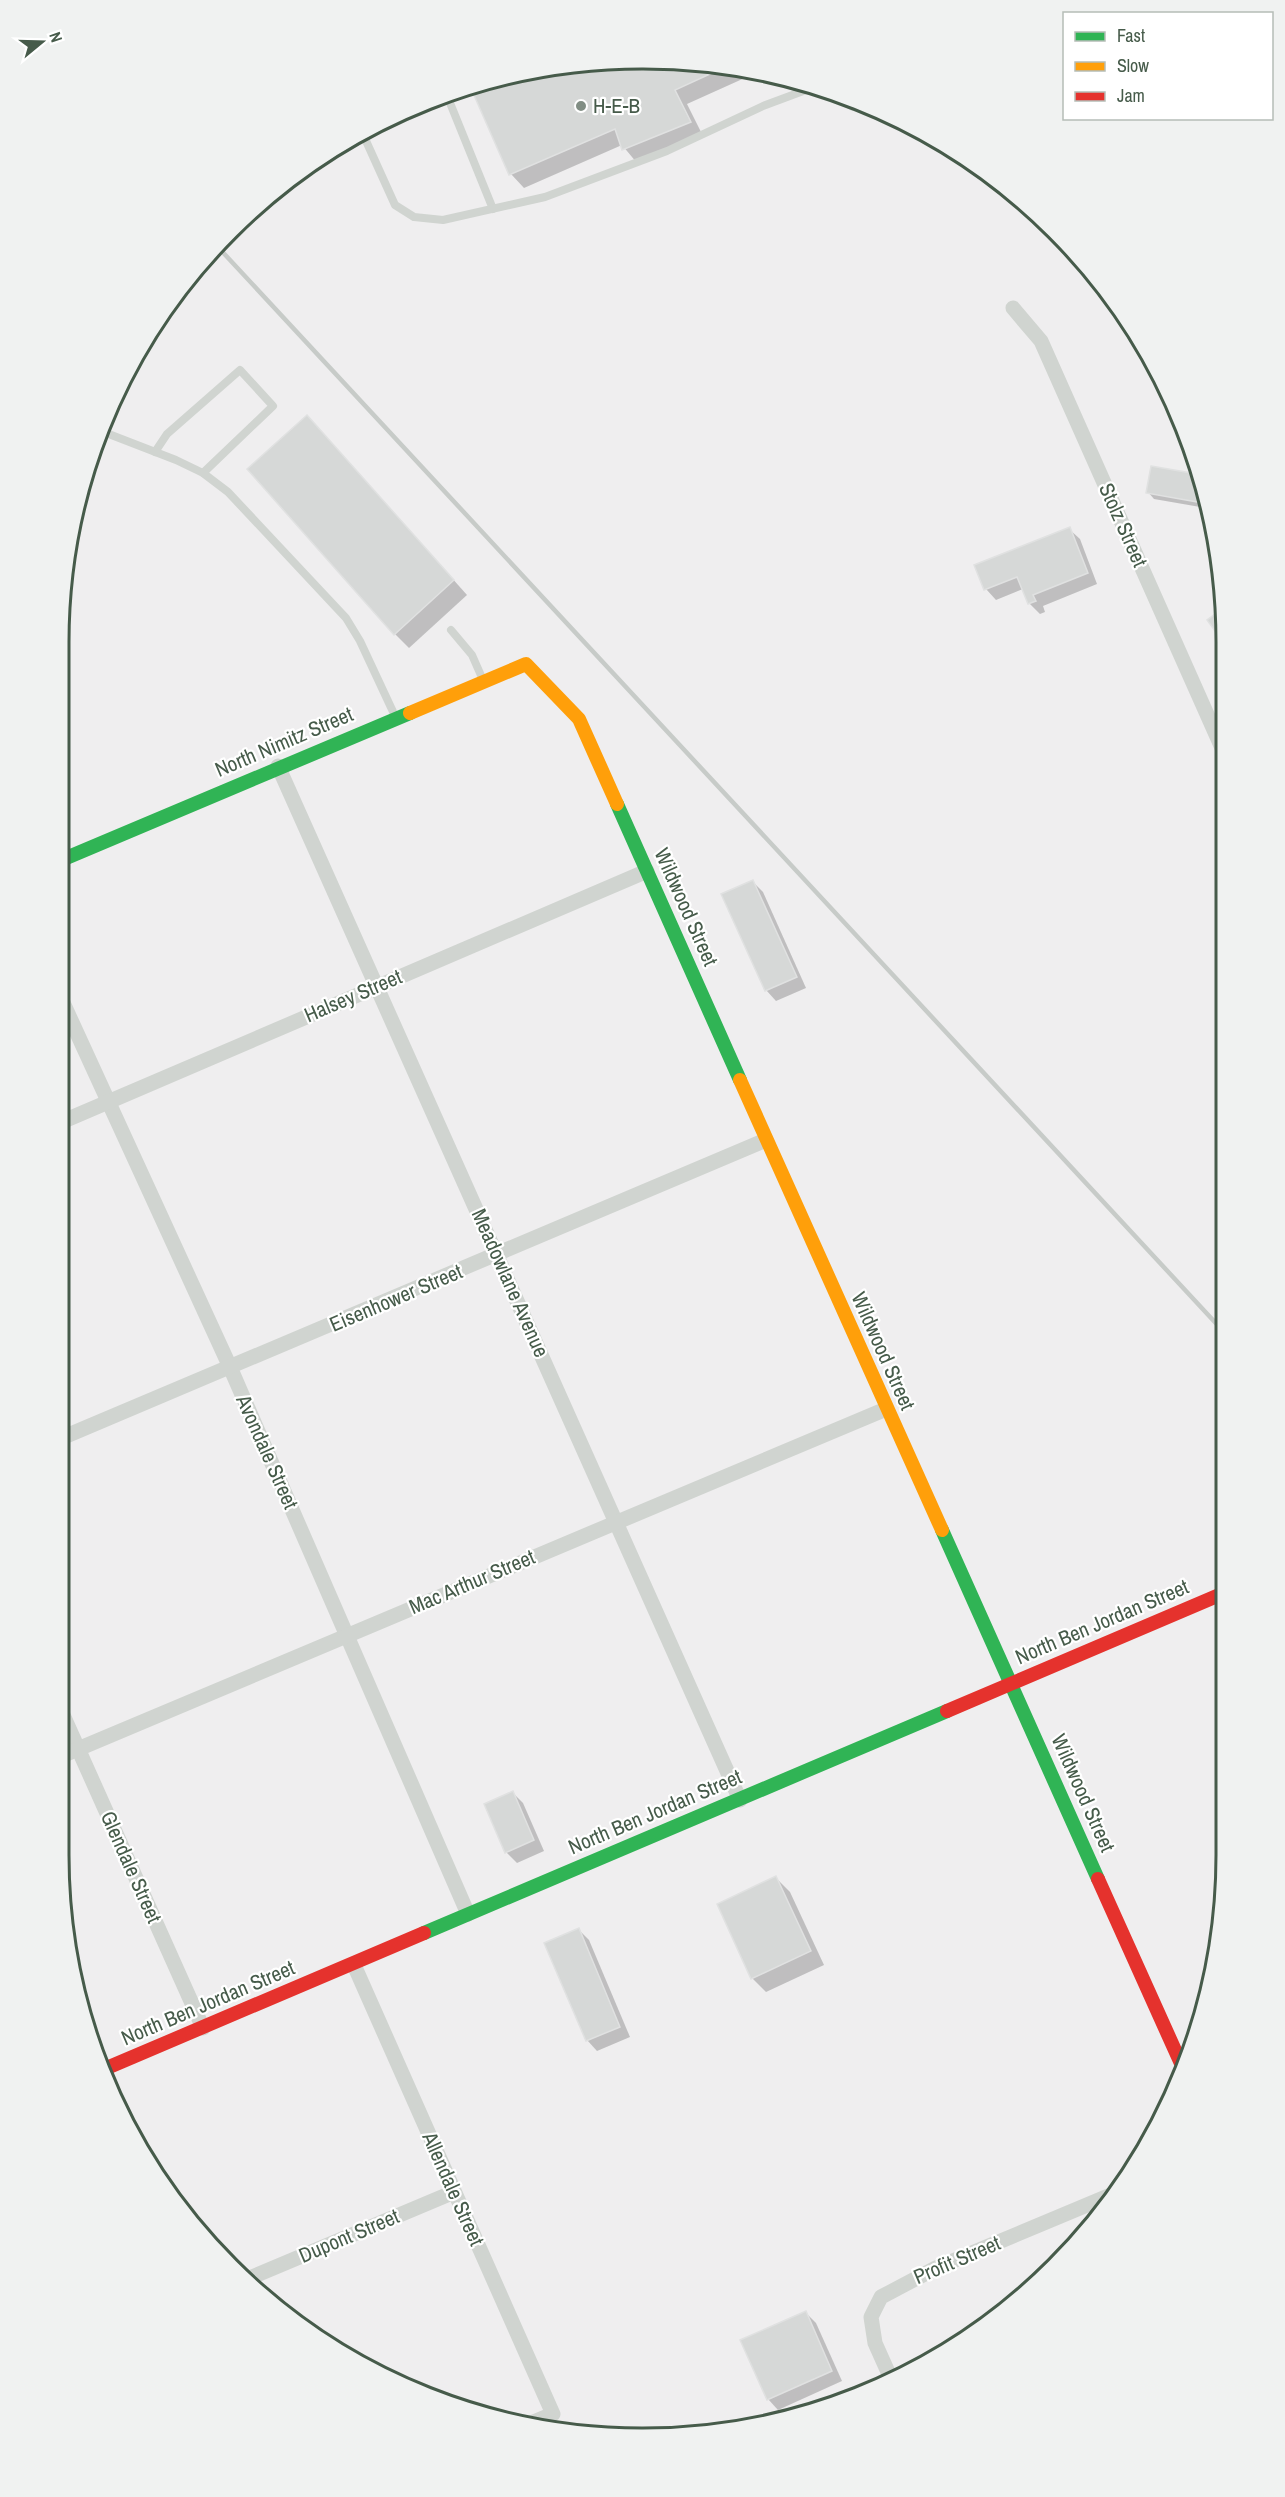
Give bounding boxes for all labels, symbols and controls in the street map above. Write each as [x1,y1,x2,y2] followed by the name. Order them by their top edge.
[12,12,72,72] north arrow
[1063,12,1273,120] legend
[1117,23,1145,48] text: Fast
[44,29,68,45] text: N
[1117,53,1149,78] text: Slow
[1117,83,1145,108] text: Jam
[593,91,640,120] place label: H-E-B
[574,99,588,113] marker: H-E-B
[1092,478,1155,572] street label: Stolz Street
[210,699,357,784] street label: North Nimitz Street
[648,843,725,971] street label: Wildwood Street
[300,962,406,1029] street label: Halsey Street
[465,1204,556,1362] street label: Meadowlane Avenue
[325,1256,467,1339] street label: Eisenhower Street
[845,1287,922,1415] street label: Wildwood Street
[229,1389,306,1514] street label: Avondale Street
[404,1542,539,1621] street label: Mac Arthur Street
[1011,1572,1193,1671] street label: North Ben Jordan Street
[1045,1729,1122,1857] street label: Wildwood Street
[564,1762,746,1861] street label: North Ben Jordan Street
[94,1806,169,1928] street label: Glendale Street
[117,1953,299,2052] street label: North Ben Jordan Street
[415,2126,492,2250] street label: Allendale Street
[294,2201,404,2270] street label: Dupont Street
[909,2228,1005,2291] street label: Profit Street

